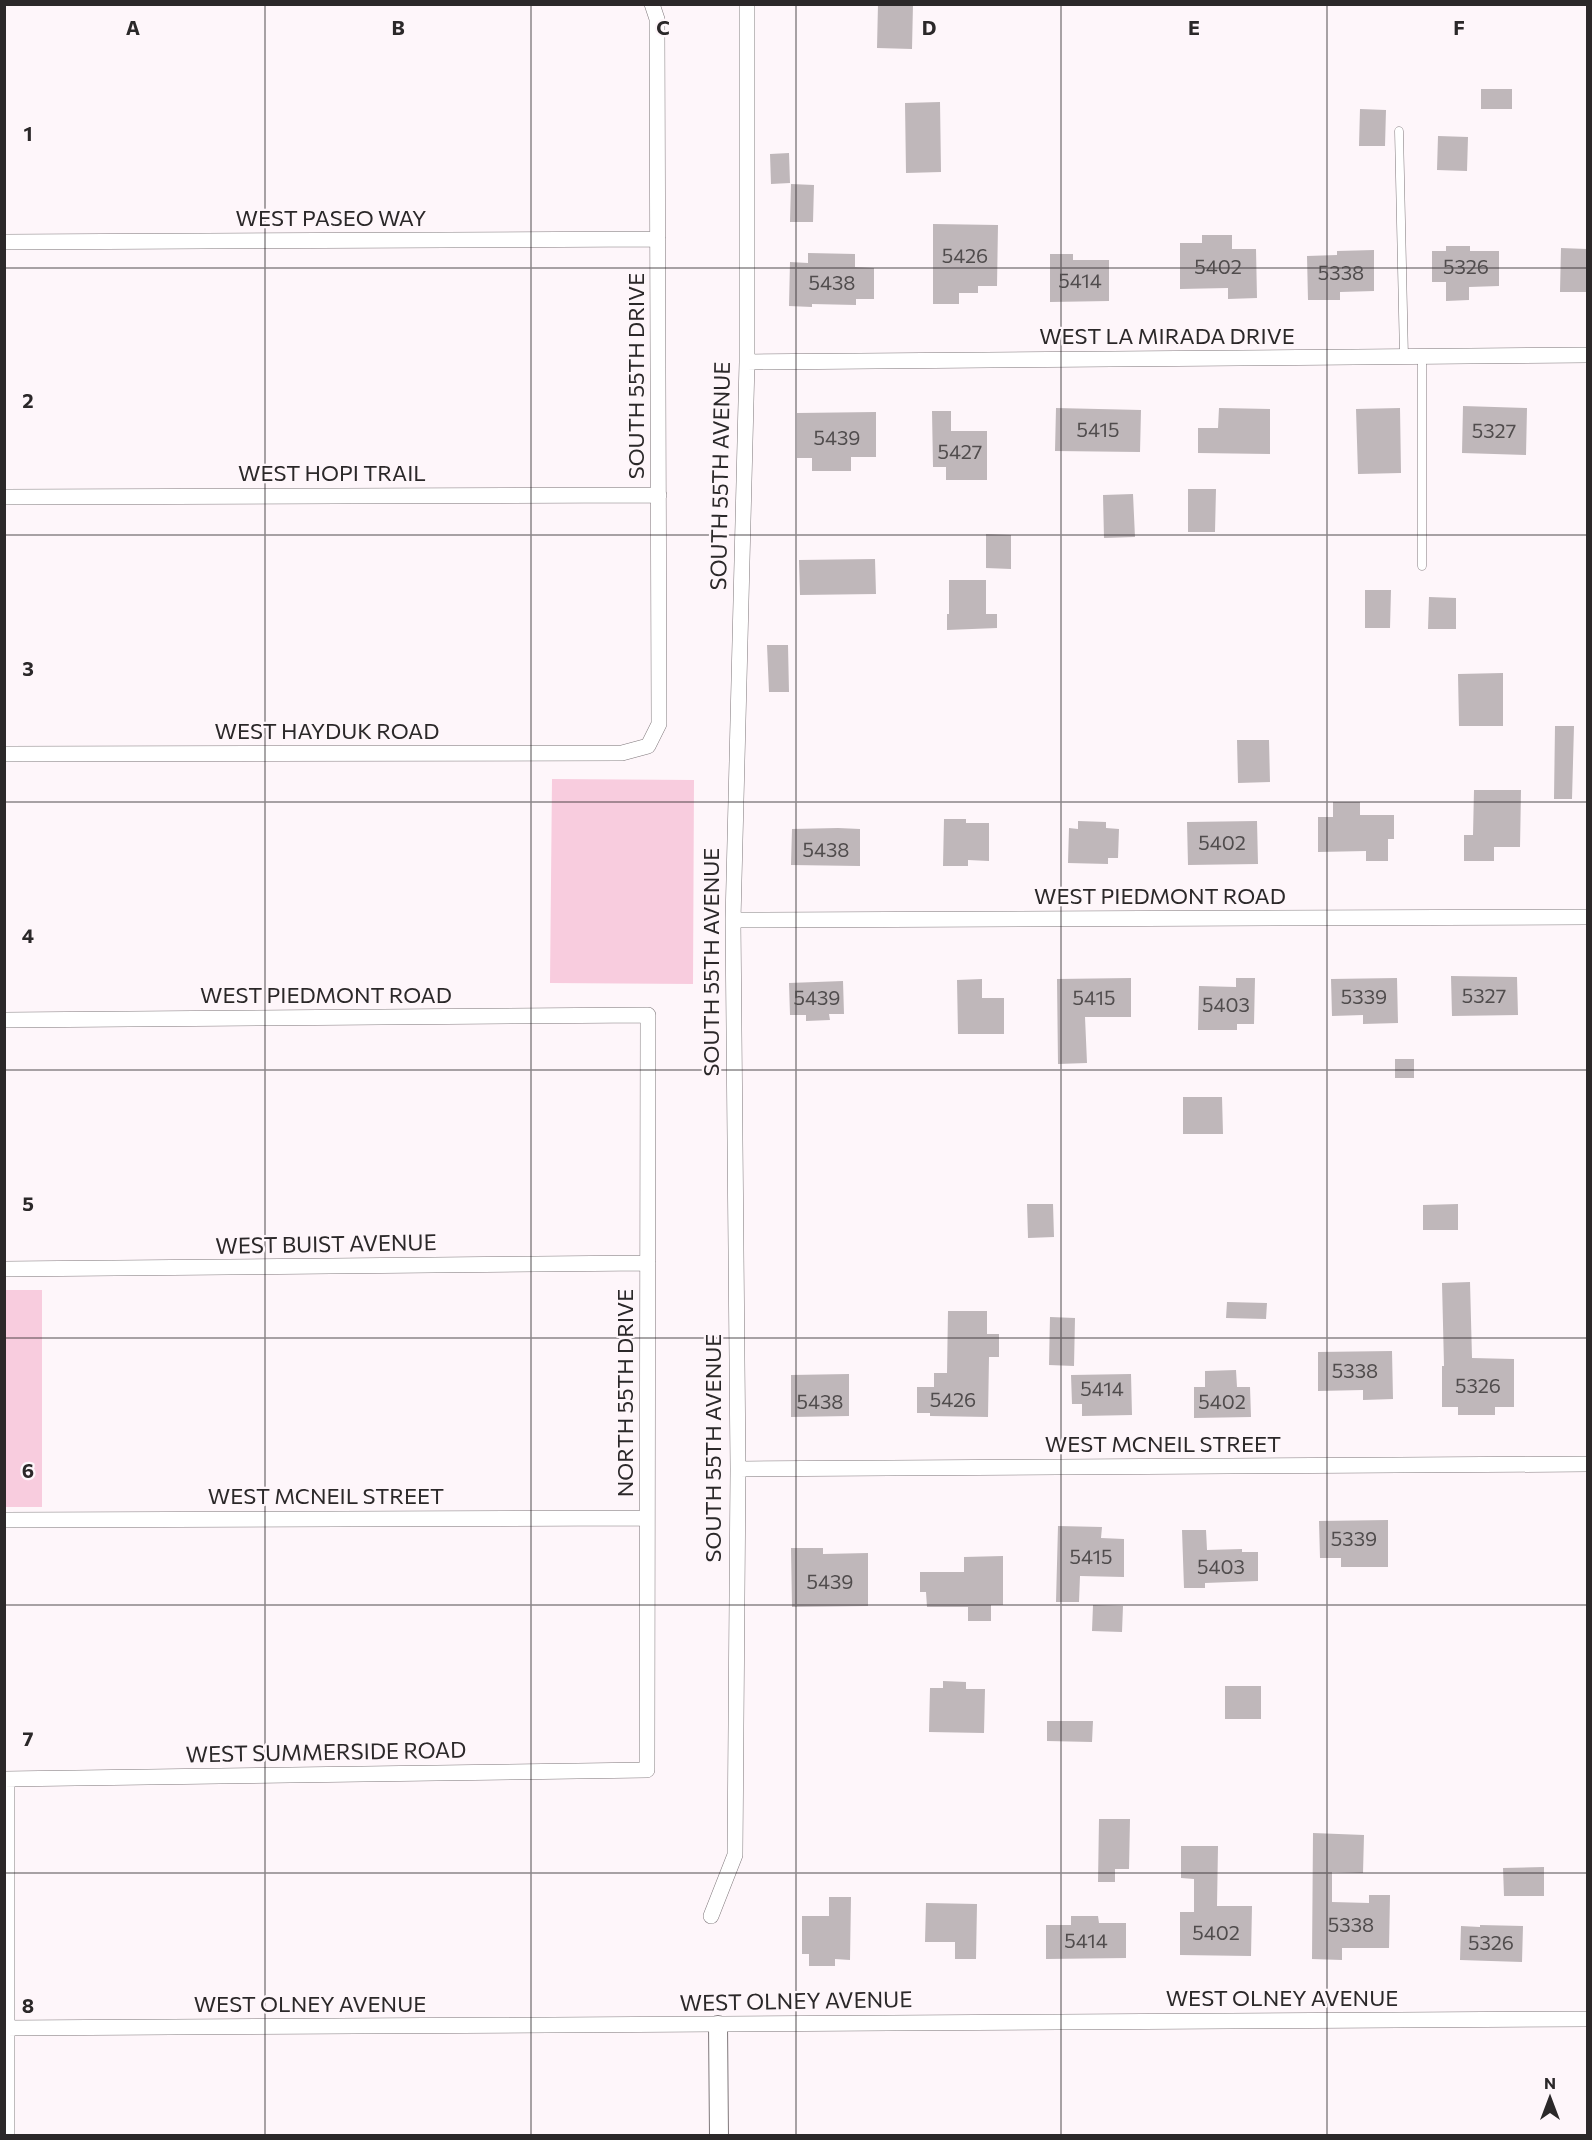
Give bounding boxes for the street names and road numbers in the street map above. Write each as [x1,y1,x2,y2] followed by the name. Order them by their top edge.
[236,204,426,231] street label: WEST PASEO WAY
[622,273,649,479] street label: SOUTH 55TH DRIVE
[1039,322,1295,349] street label: WEST LA MIRADA DRIVE
[704,361,735,591] street label: SOUTH 55TH AVENUE
[238,459,426,486] street label: WEST HOPI TRAIL
[215,717,439,744] street label: WEST HAYDUK ROAD
[697,848,724,1076] street label: SOUTH 55TH AVENUE
[1034,882,1286,909] street label: WEST PIEDMONT ROAD
[200,981,452,1008] street label: WEST PIEDMONT ROAD
[215,1228,437,1259] street label: WEST BUIST AVENUE
[611,1289,638,1497] street label: NORTH 55TH DRIVE
[699,1334,726,1562] street label: SOUTH 55TH AVENUE
[1045,1430,1281,1457] street label: WEST MCNEIL STREET
[208,1482,444,1509] street label: WEST MCNEIL STREET
[185,1736,467,1767] street label: WEST SUMMERSIDE ROAD
[1166,1984,1398,2011] street label: WEST OLNEY AVENUE
[679,1985,913,2016] street label: WEST OLNEY AVENUE
[194,1990,426,2017] street label: WEST OLNEY AVENUE

